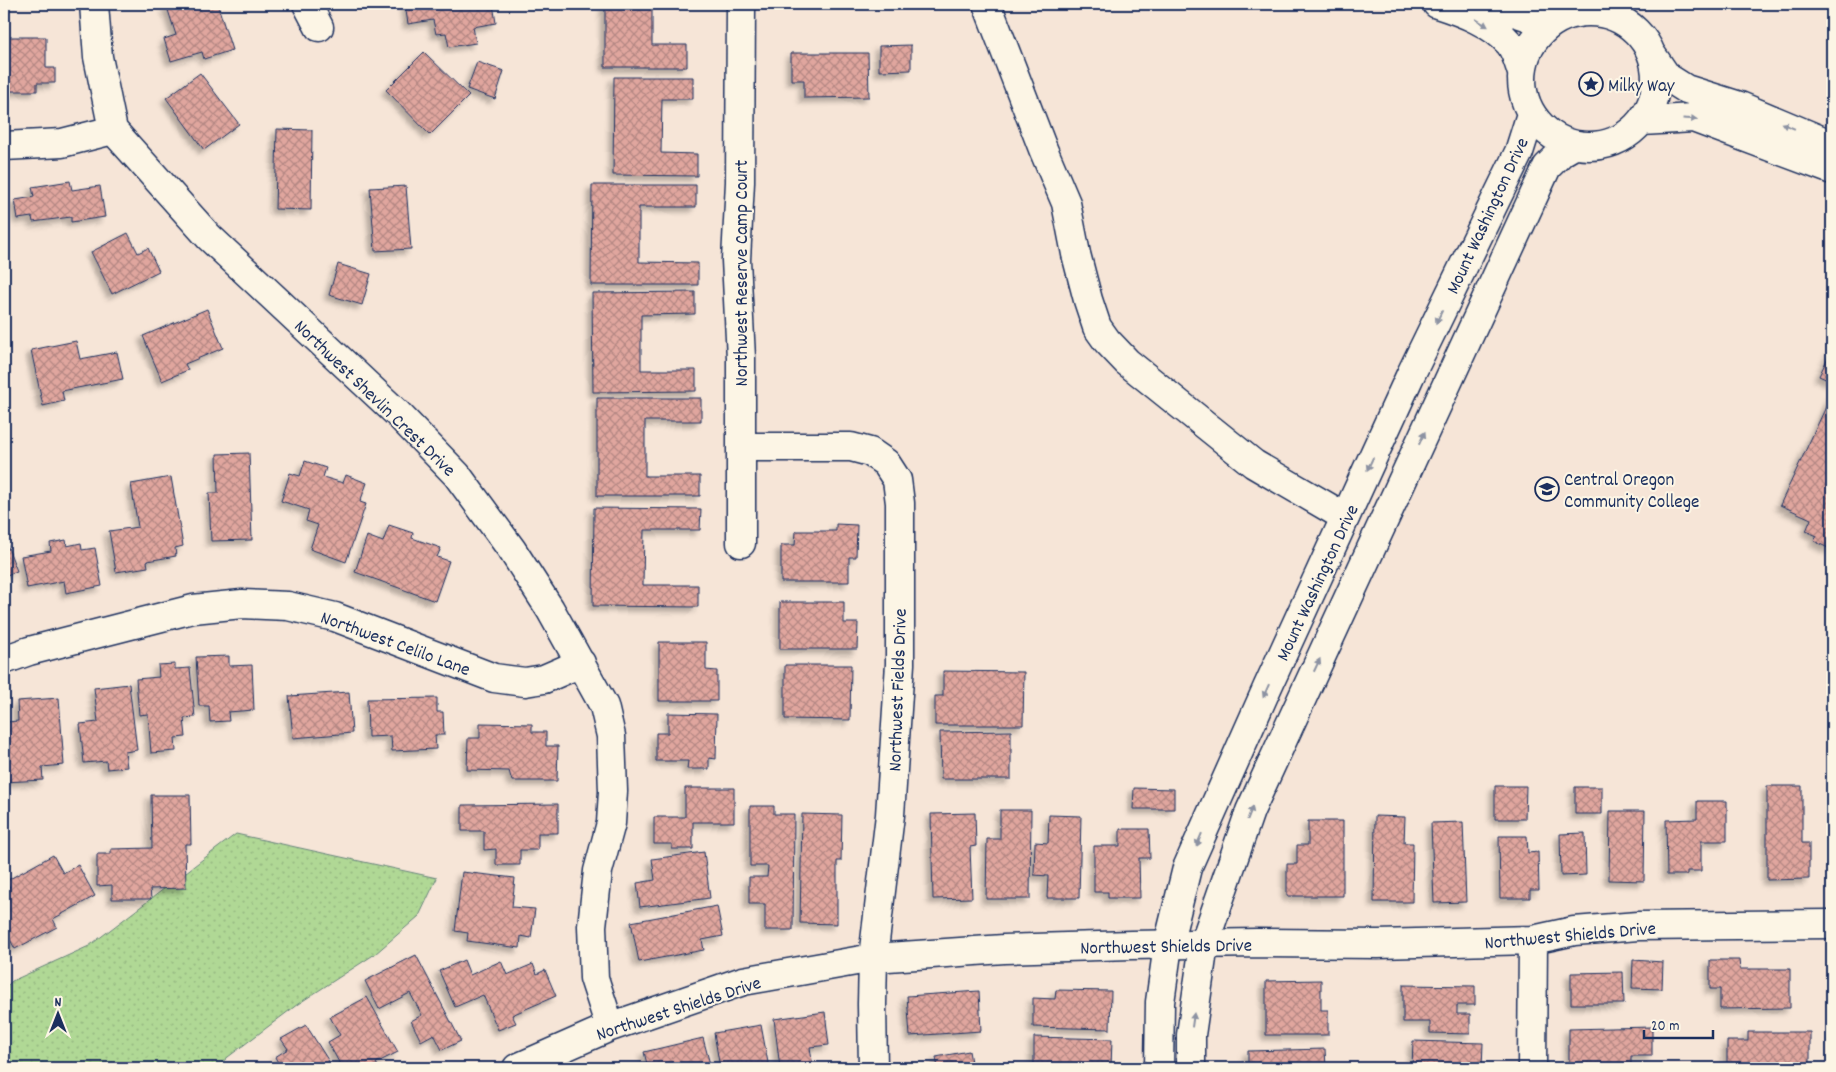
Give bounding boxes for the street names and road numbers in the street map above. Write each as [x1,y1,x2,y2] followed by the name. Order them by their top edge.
[1441,134,1537,299] street label: Mount Washington Drive
[730,160,757,386] street label: Northwest Reserve Camp Court
[287,315,461,484] street label: Northwest Shevlin Crest Drive
[1271,501,1367,666] street label: Mount Washington Drive
[316,606,473,685] street label: Northwest Celilo Lane
[883,608,916,772] street label: Northwest Fields Drive
[1484,917,1657,958] street label: Northwest Shields Drive
[1080,934,1252,963] street label: Northwest Shields Drive
[593,971,765,1050] street label: Northwest Shields Drive

